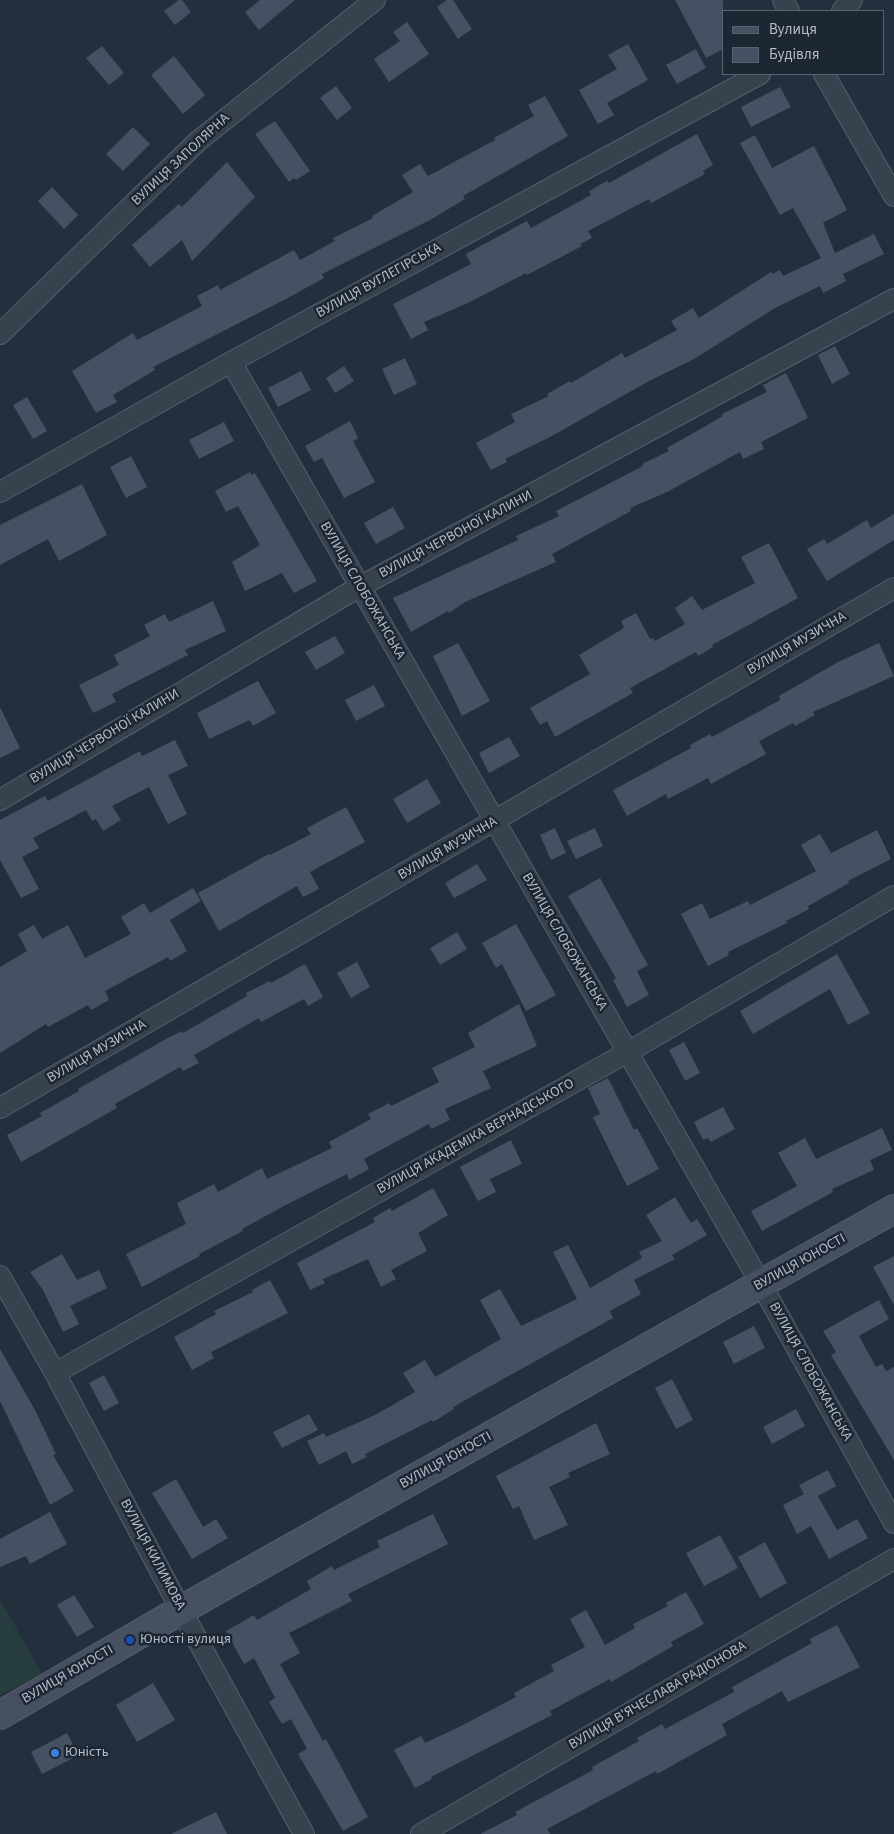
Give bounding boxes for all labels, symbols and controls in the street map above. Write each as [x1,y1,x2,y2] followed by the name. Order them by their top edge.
[722,10,884,75] legend
[769,19,817,40] text: Вулиця
[769,44,819,65] text: Будівля
[129,110,233,210] street label: ВУЛИЦЯ ЗАПОЛЯРНА
[314,240,444,322] street label: ВУЛИЦЯ ВУГЛЕГІРСЬКА
[377,487,535,583] street label: ВУЛИЦЯ ЧЕРВОНОЇ КАЛИНИ
[316,519,408,663] street label: ВУЛИЦЯ СЛОБОЖАНСЬКА
[744,609,850,679] street label: ВУЛИЦЯ МУЗИЧНА
[27,686,183,788] street label: ВУЛИЦЯ ЧЕРВОНОЇ КАЛИНИ
[395,814,501,884] street label: ВУЛИЦЯ МУЗИЧНА
[518,870,610,1014] street label: ВУЛИЦЯ СЛОБОЖАНСЬКА
[44,1017,150,1087] street label: ВУЛИЦЯ МУЗИЧНА
[374,1076,578,1198] street label: ВУЛИЦЯ АКАДЕМІКА ВЕРНАДСЬКОГО
[751,1231,849,1295] street label: ВУЛИЦЯ ЮНОСТІ
[765,1300,855,1444] street label: ВУЛИЦЯ СЛОБОЖАНСЬКА
[397,1429,495,1493] street label: ВУЛИЦЯ ЮНОСТІ
[116,1497,188,1613] street label: ВУЛИЦЯ КИЛИМОВА
[140,1632,231,1648] place label: Юності вулиця
[124,1634,136,1646] marker: Юності вулиця
[566,1638,750,1754] street label: ВУЛИЦЯ В'ЯЧЕСЛАВА РАДІОНОВА
[19,1642,117,1708] street label: ВУЛИЦЯ ЮНОСТІ
[65,1745,109,1761] place label: Юність
[49,1747,61,1759] marker: Юність

